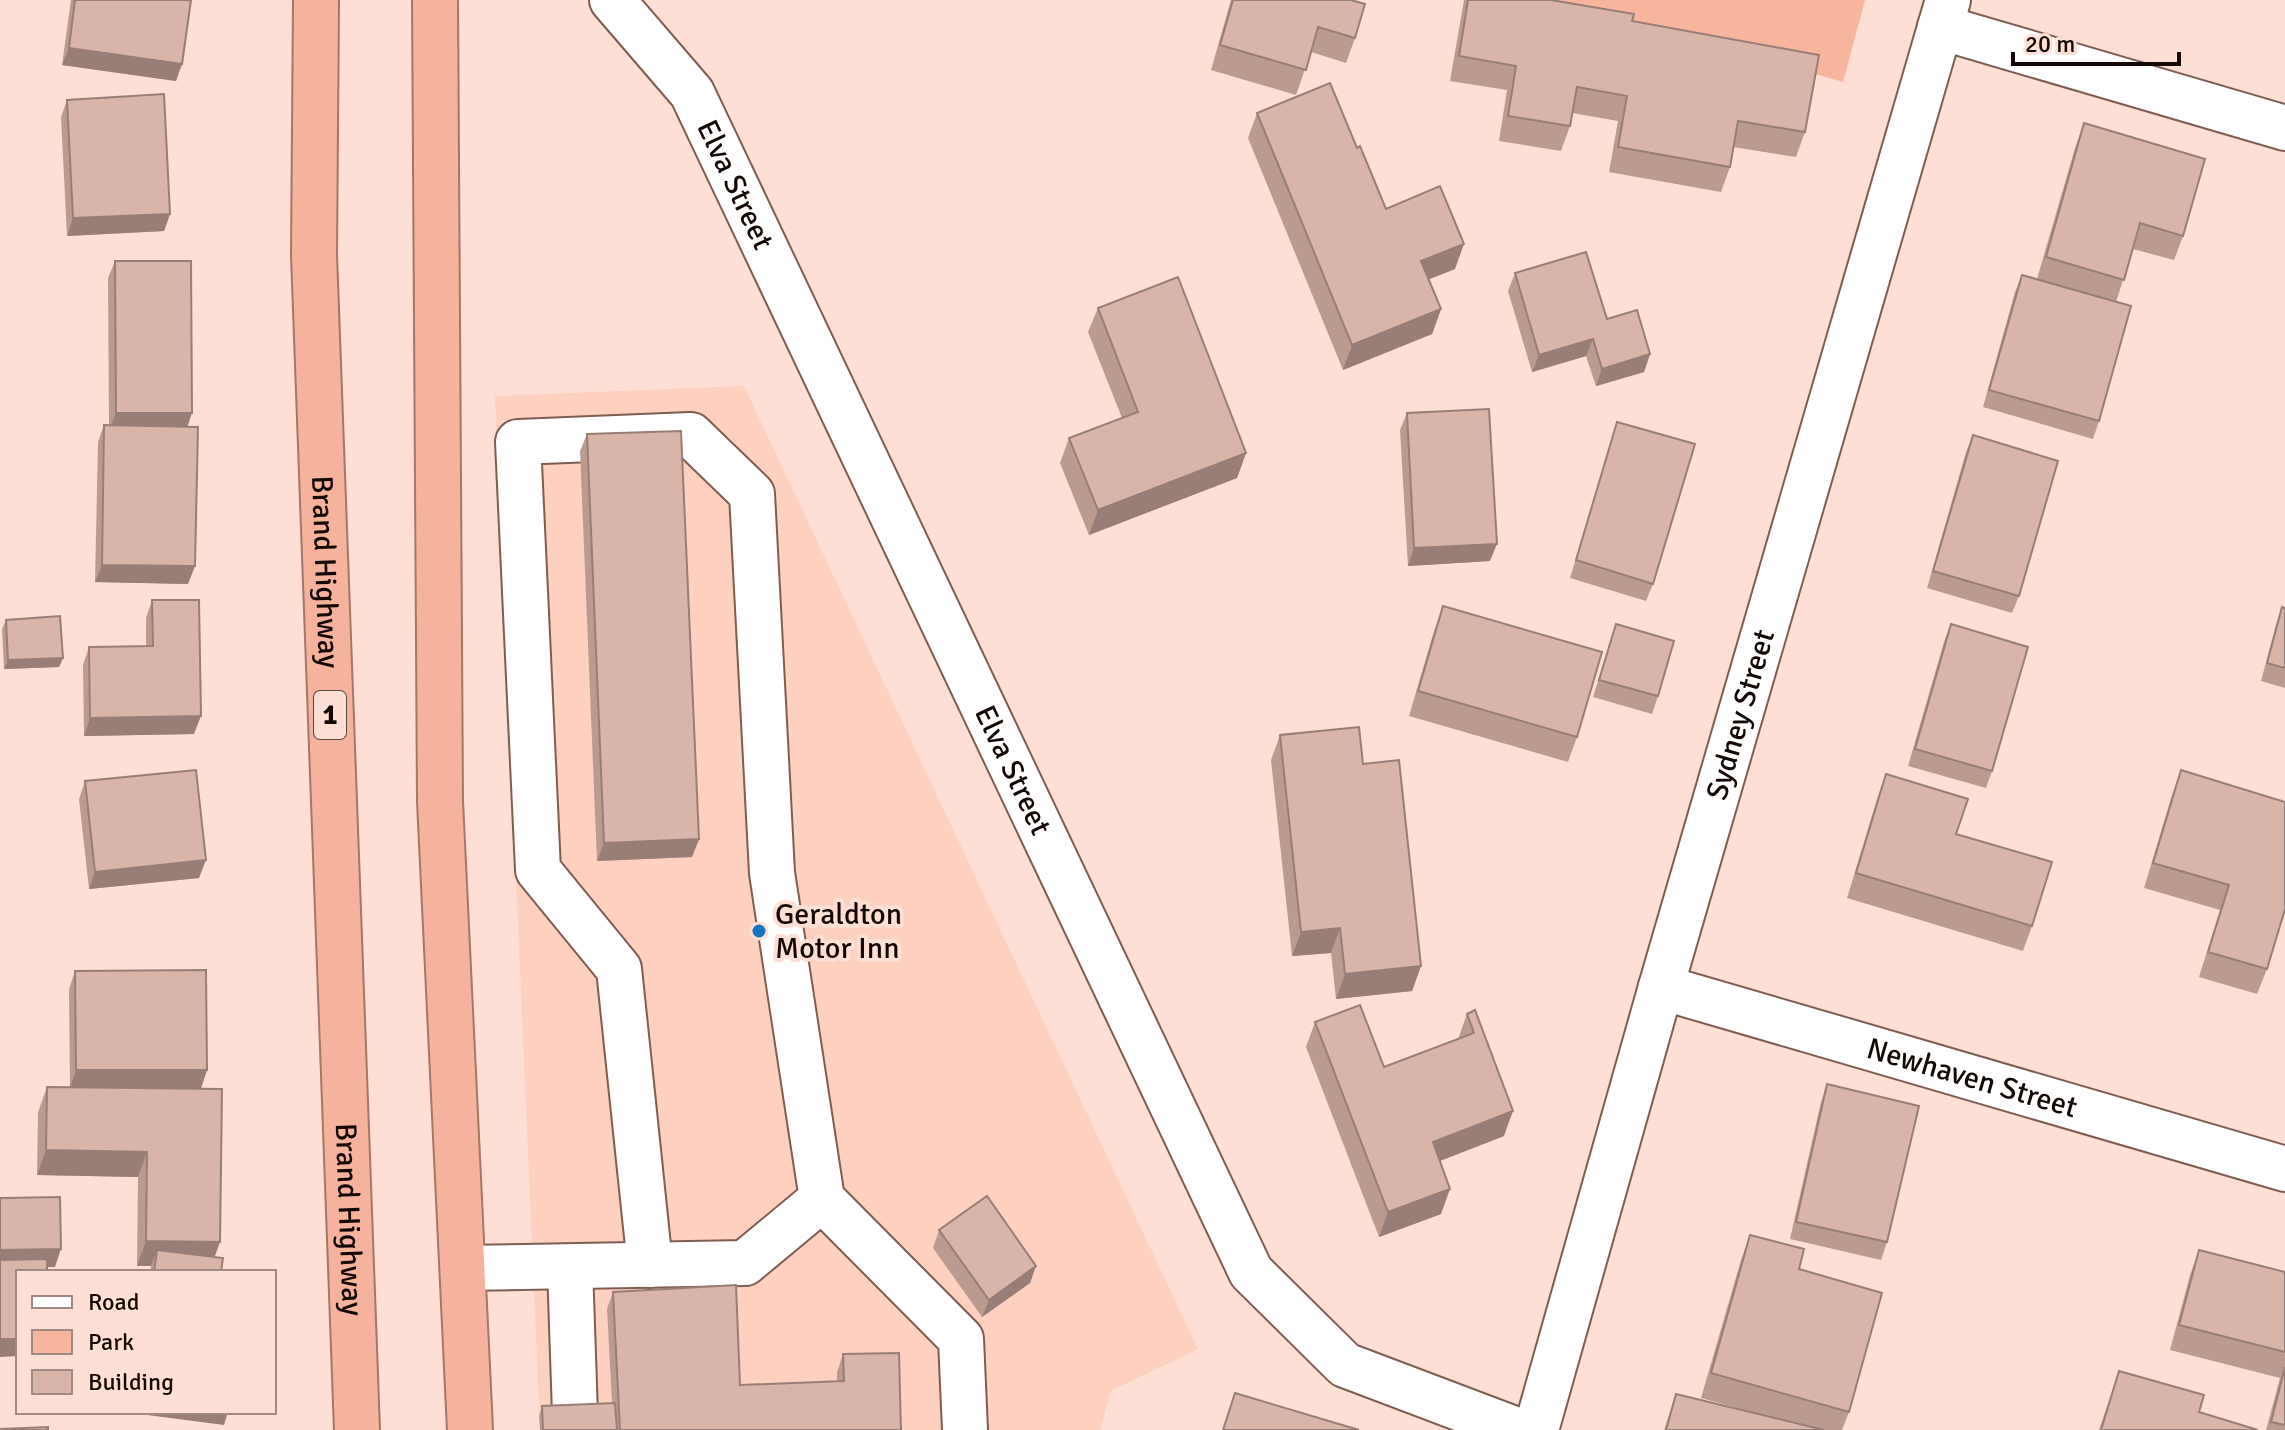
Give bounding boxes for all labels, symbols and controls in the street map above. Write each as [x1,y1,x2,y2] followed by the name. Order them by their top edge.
[2013,16,2179,66] scale bar
[2025,29,2075,59] text: 20 m
[689,114,782,255] street label: Elva Street
[304,475,348,669] street label: Brand Highway
[1698,625,1782,804] street label: Sydney Street
[314,691,346,739] road number: 1
[966,699,1060,841] street label: Elva Street
[775,896,902,967] place label: Geraldton Motor Inn
[750,922,768,940] marker: Geraldton Motor Inn
[1863,1030,2082,1126] street label: Newhaven Street
[327,1122,371,1316] street label: Brand Highway
[16,1270,276,1414] legend
[88,1287,139,1317] text: Road
[88,1327,134,1357] text: Park
[88,1367,174,1397] text: Building

